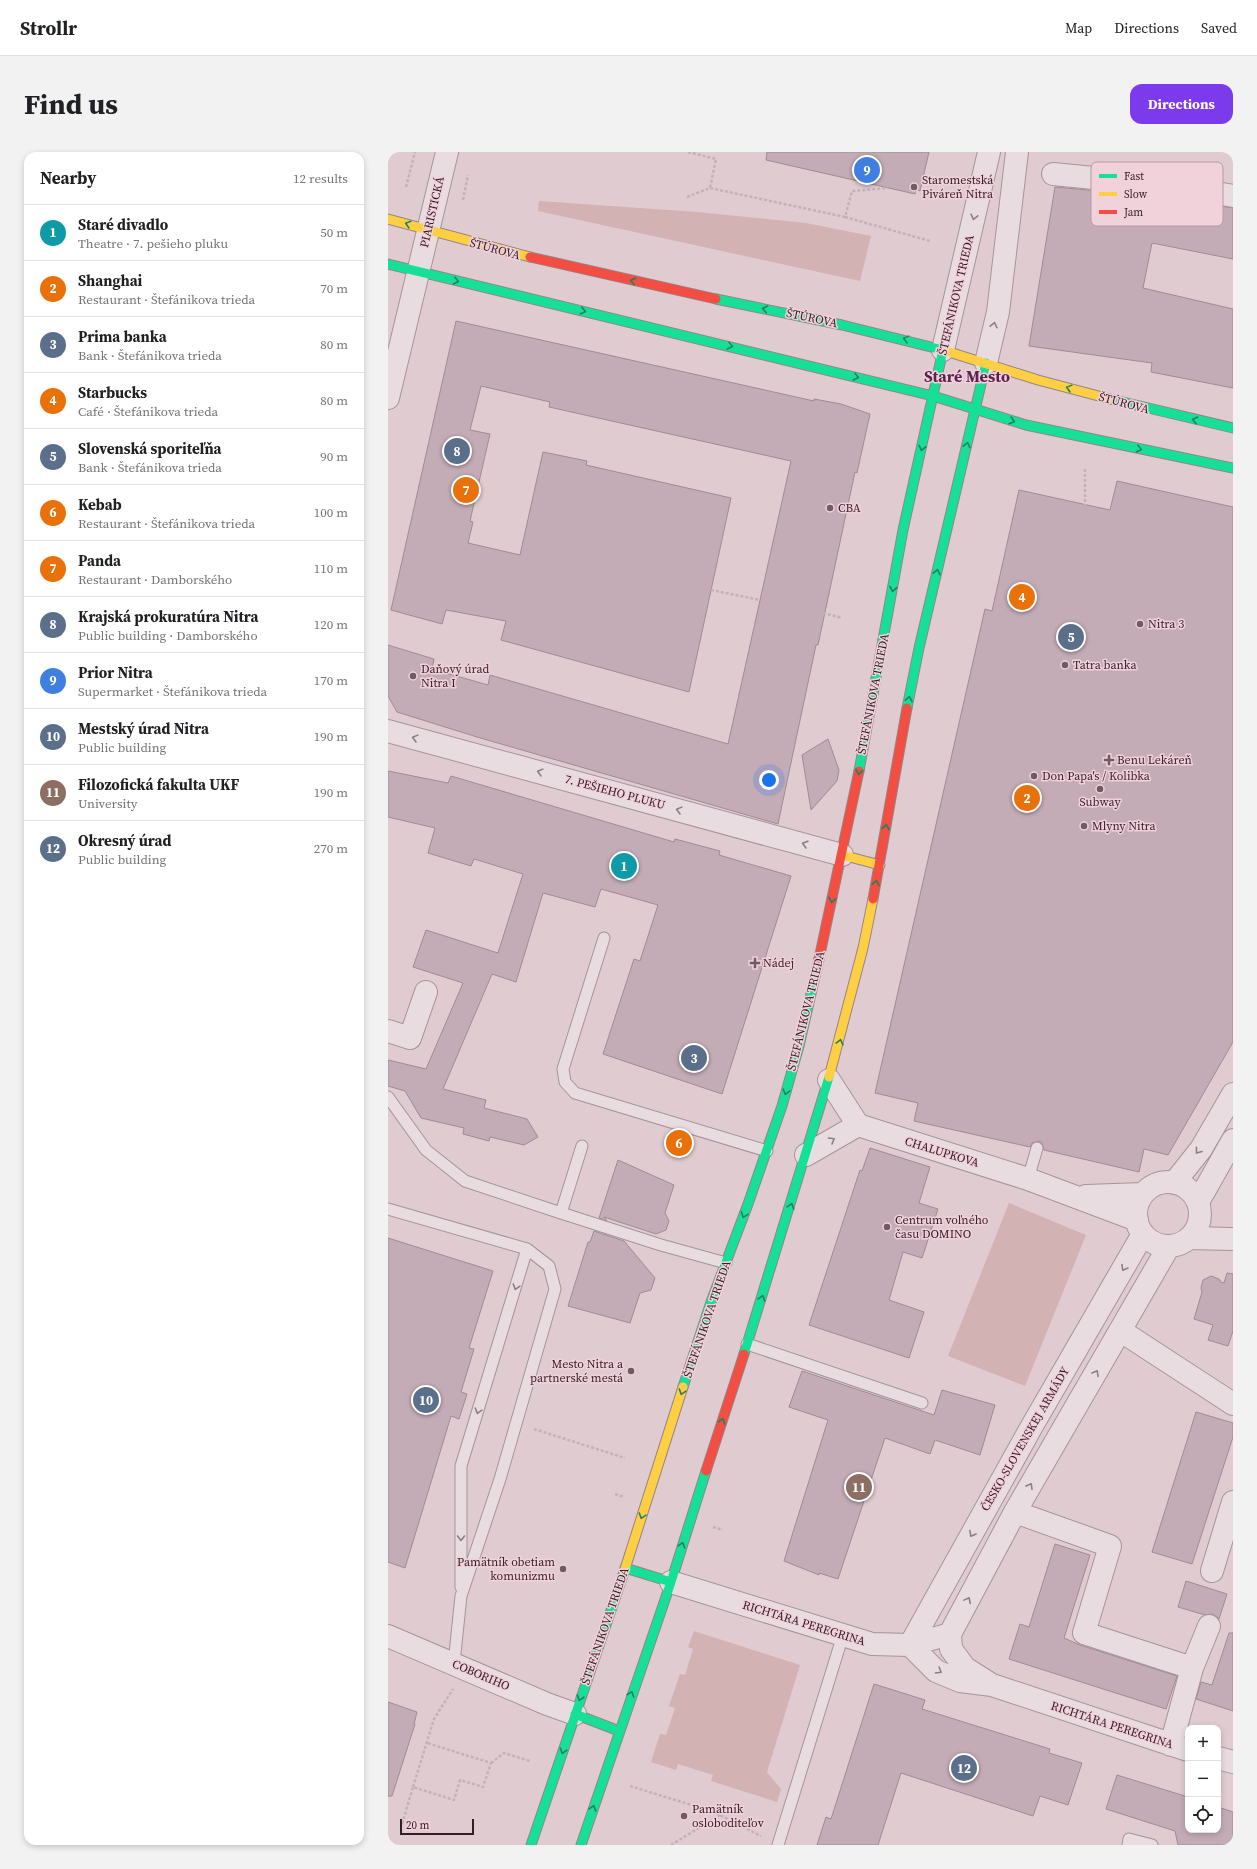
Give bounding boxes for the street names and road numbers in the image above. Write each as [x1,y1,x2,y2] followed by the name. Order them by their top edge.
[416,175,448,249] street label: PIARISTICKÁ
[934,233,978,357] street label: ŠTEFÁNIKOVA TRIEDA
[468,235,522,263] street label: ŠTÚROVA
[785,305,839,331] street label: ŠTÚROVA
[1097,389,1151,417] street label: ŠTÚROVA
[853,632,893,756] street label: ŠTEFÁNIKOVA TRIEDA
[563,771,667,813] street label: 7. PEŠIEHO PLUKU
[783,949,829,1073] street label: ŠTEFÁNIKOVA TRIEDA
[903,1133,981,1171] street label: CHALUPKOVA
[679,1258,735,1380] street label: ŠTEFÁNIKOVA TRIEDA
[977,1364,1073,1514] street label: ČESKO-SLOVENSKEJ ARMÁDY
[577,1565,633,1687] street label: ŠTEFÁNIKOVA TRIEDA
[741,1597,867,1649] street label: RICHTÁRA PEREGRINA
[450,1656,512,1694] street label: COBORIHO
[1049,1698,1175,1752] street label: RICHTÁRA PEREGRINA

